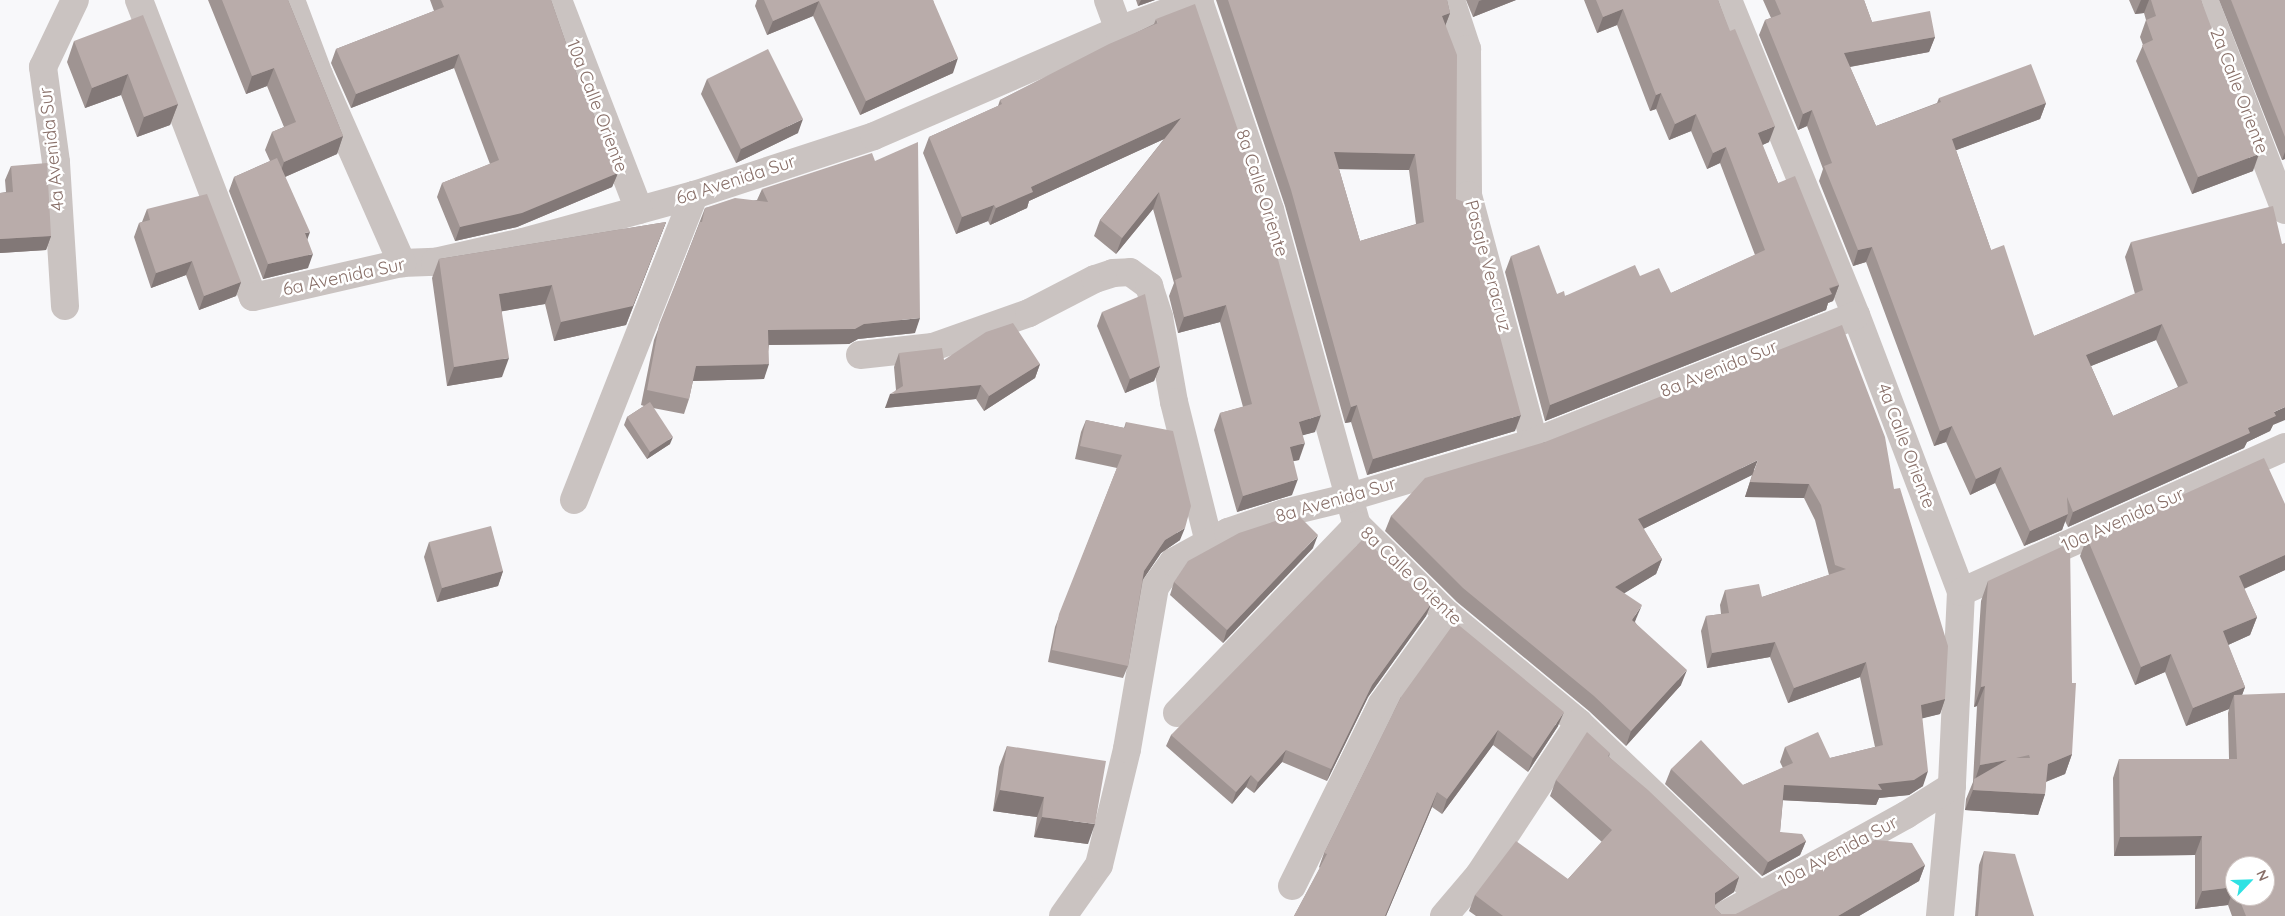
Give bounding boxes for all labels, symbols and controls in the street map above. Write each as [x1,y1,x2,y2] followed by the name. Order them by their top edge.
[2205,25,2273,157] street label: 2a Calle Oriente
[562,37,632,175] street label: 10a Calle Oriente
[35,86,69,212] street label: 4a Avenida Sur
[1231,127,1293,259] street label: 8a Calle Oriente
[673,150,799,210] street label: 6a Avenida Sur
[1460,198,1516,334] street label: Pasaje Veracruz
[281,253,407,301] street label: 6a Avenida Sur
[1657,336,1781,402] street label: 8a Avenida Sur
[1872,380,1940,512] street label: 4a Calle Oriente
[1273,472,1399,528] street label: 8a Avenida Sur
[2058,483,2188,557] street label: 10a Avenida Sur
[1356,522,1466,630] street label: 8a Calle Oriente
[1775,811,1901,893] street label: 10a Avenida Sur
[2225,856,2275,906] north arrow
[2252,867,2273,884] text: N

